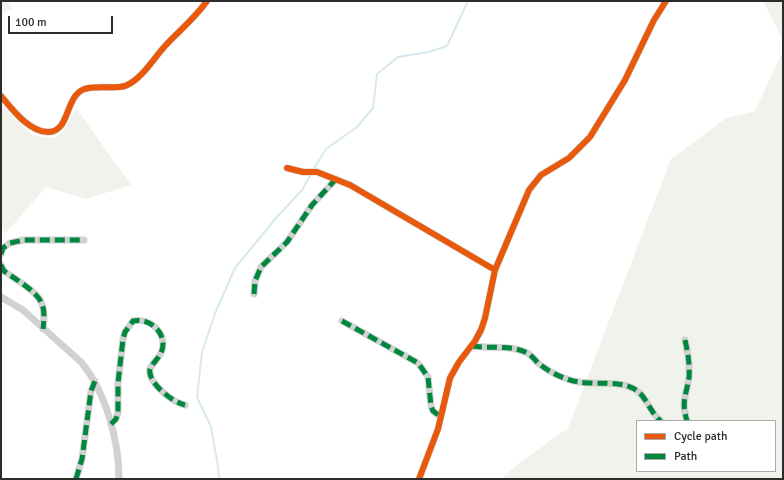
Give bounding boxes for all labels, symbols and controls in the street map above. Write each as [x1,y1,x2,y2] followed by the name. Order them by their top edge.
[10,8,115,34] scale bar
[15,15,47,30] text: 100 m
[636,420,776,472] legend
[674,429,727,444] text: Cycle path
[674,449,697,464] text: Path

